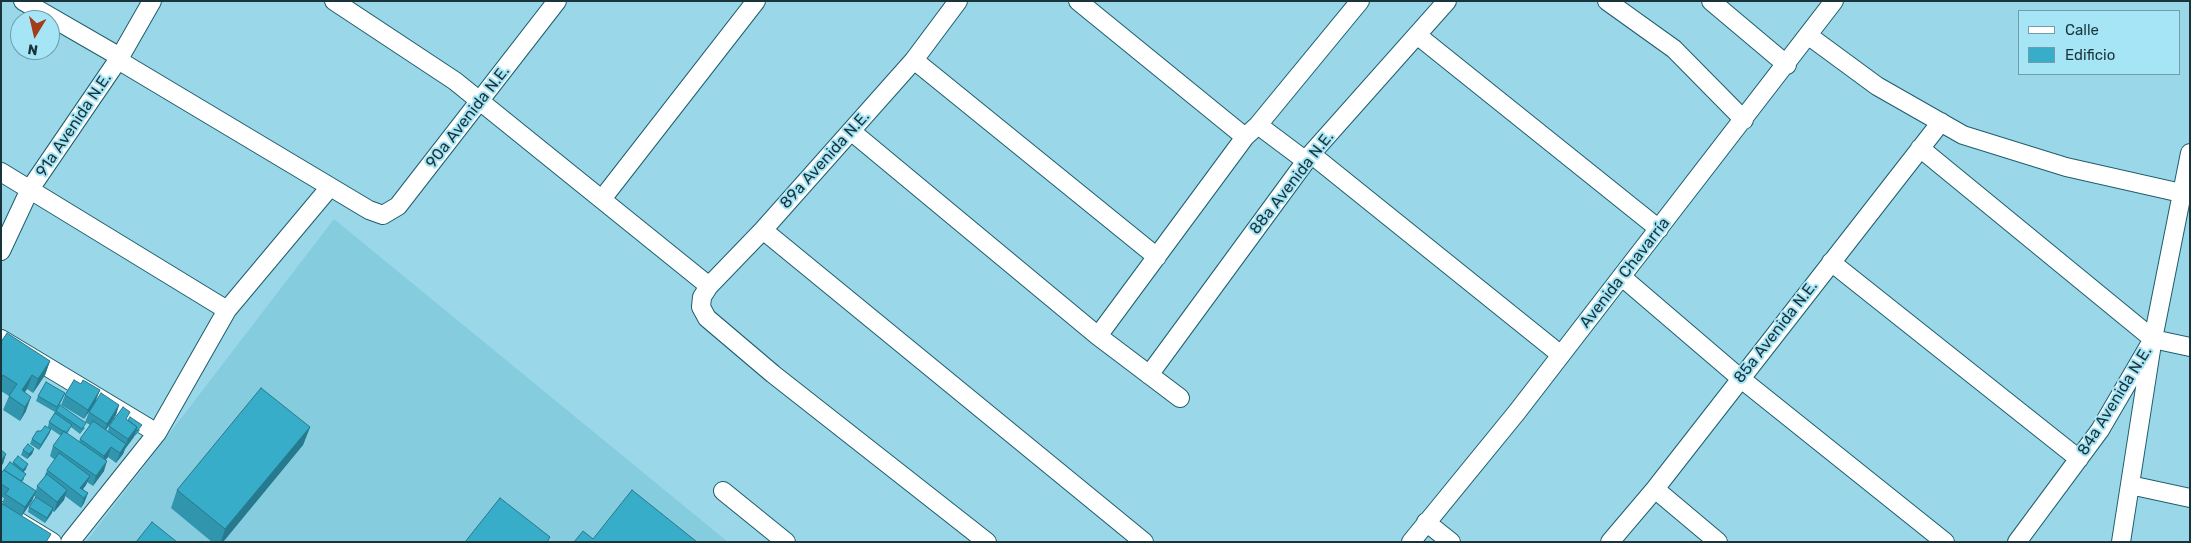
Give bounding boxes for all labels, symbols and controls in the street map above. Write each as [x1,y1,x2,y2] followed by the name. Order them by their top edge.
[10,10,60,60] north arrow
[2018,10,2181,75] legend
[2065,21,2099,39] text: Calle
[26,40,39,59] text: N
[2065,46,2115,64] text: Edificio
[422,62,514,172] street label: 90a Avenida N.E.
[32,69,116,181] street label: 91a Avenida N.E.
[776,107,874,213] street label: 89a Avenida N.E.
[1246,128,1338,238] street label: 88a Avenida N.E.
[1576,214,1674,332] street label: Avenida Chavarría
[1730,277,1822,387] street label: 85a Avenida N.E.
[2074,343,2156,459] street label: 84a Avenida N.E.

